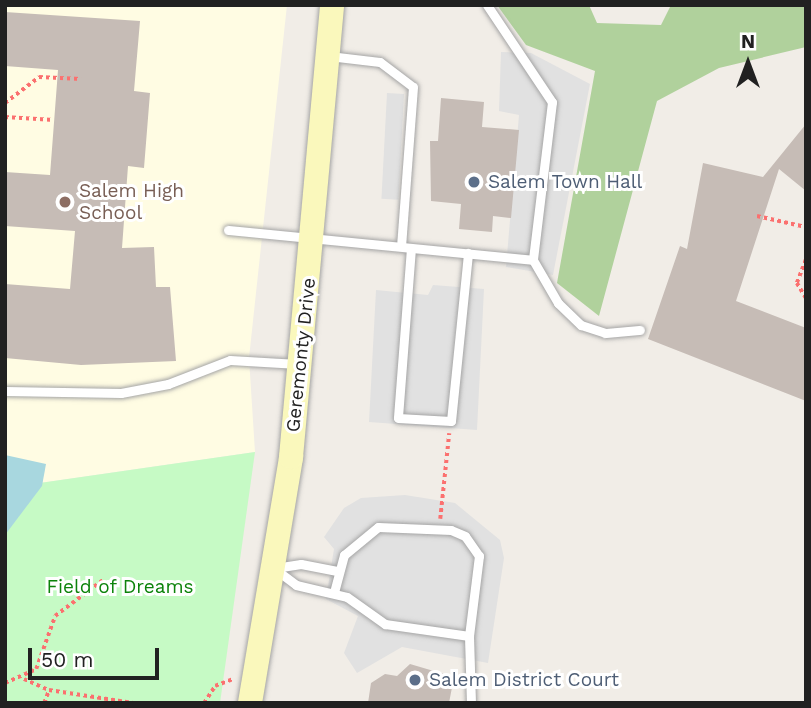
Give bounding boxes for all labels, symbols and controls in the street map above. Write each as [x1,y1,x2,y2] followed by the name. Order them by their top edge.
[713,28,783,98] north arrow
[741,30,755,53] text: N
[488,171,643,193] place label: Salem Town Hall
[466,174,482,190] marker: Salem Town Hall
[79,180,184,224] place label: Salem High School
[57,194,73,210] marker: Salem High School
[282,276,320,434] street label: Geremonty Drive
[46,576,194,598] park label: Field of Dreams
[32,634,163,678] scale bar
[41,647,93,672] text: 50 m
[429,669,619,691] place label: Salem District Court
[407,672,423,688] marker: Salem District Court

